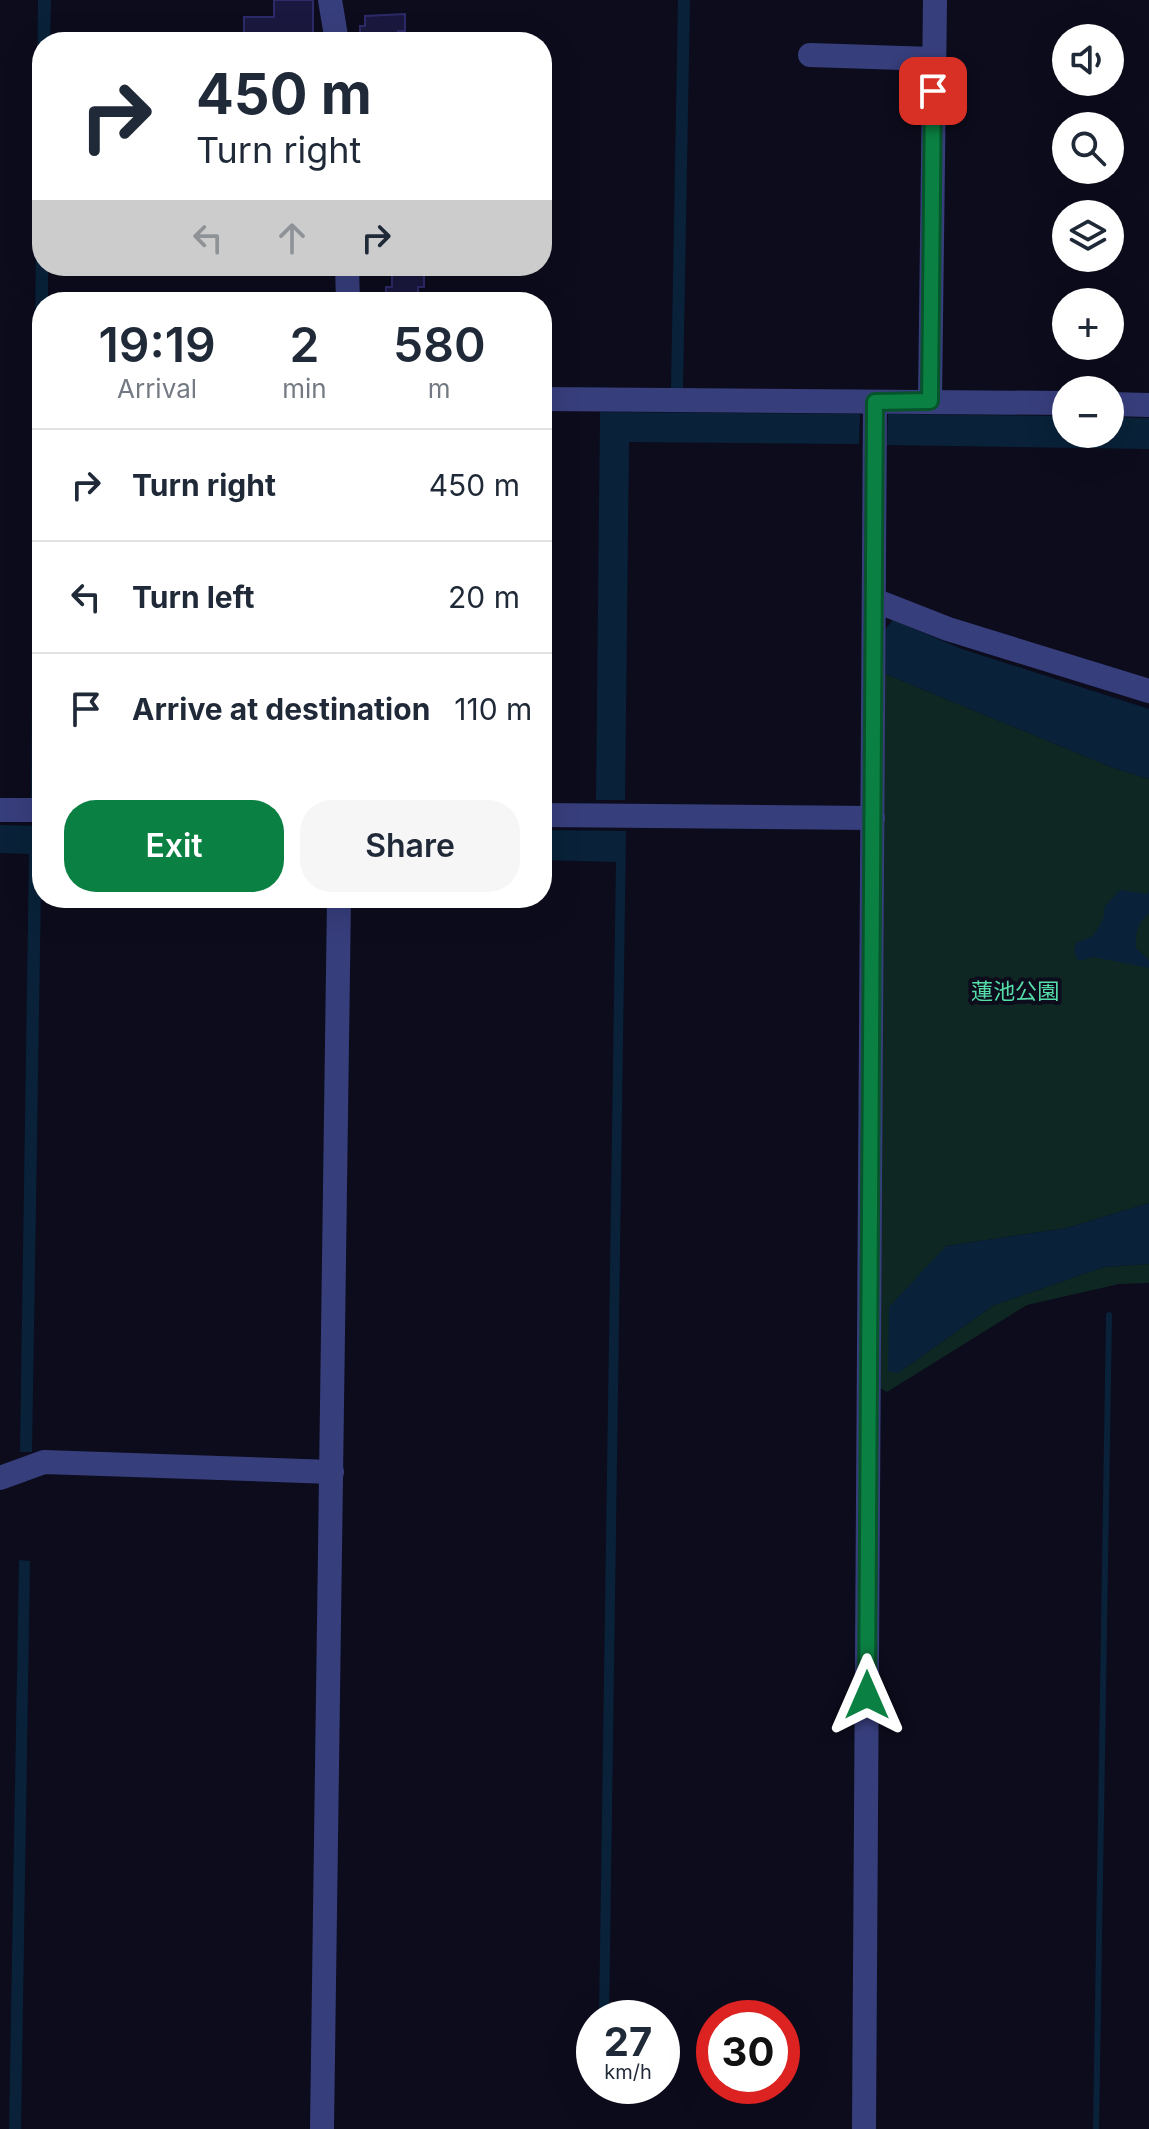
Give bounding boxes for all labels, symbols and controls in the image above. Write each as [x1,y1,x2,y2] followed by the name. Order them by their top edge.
[1052,24,1124,448] map controls
[1052,24,1124,96] button: sound
[899,57,967,125] pin
[196,60,372,128] text: 450 m
[64,64,168,168] icon: right
[911,69,955,113] icon: arrive
[1052,112,1124,184] button: search
[196,128,361,172] text: Turn right
[1052,200,1124,272] button: layers
[186,216,230,260] icon: left
[270,216,314,260] icon: ahead
[354,216,398,260] icon: right
[1052,288,1124,360] button: +
[98,315,216,374] text: 19:19
[289,315,319,374] text: 2
[393,315,486,374] text: 580
[117,373,197,404] text: Arrival
[282,373,327,404] text: min
[428,373,451,404] text: m
[1052,376,1124,448] button: −
[64,463,108,507] icon: right
[132,467,276,503] text: Turn right
[429,467,520,503] text: 450 m
[64,575,108,619] icon: left
[132,579,254,615] text: Turn left
[448,579,520,615] text: 20 m
[64,687,108,731] icon: arrive
[132,691,430,727] text: Arrive at destination
[454,691,532,727] text: 110 m
[64,800,284,892] button: Exit
[300,800,520,892] button: Share
[971,978,1059,1004] park label: 蓮池公園
[825,1653,909,1737] position arrow
[696,2000,800,2104] speed limit sign: 30
[604,2017,652,2066] text: 27
[604,2060,652,2084] text: km/h

